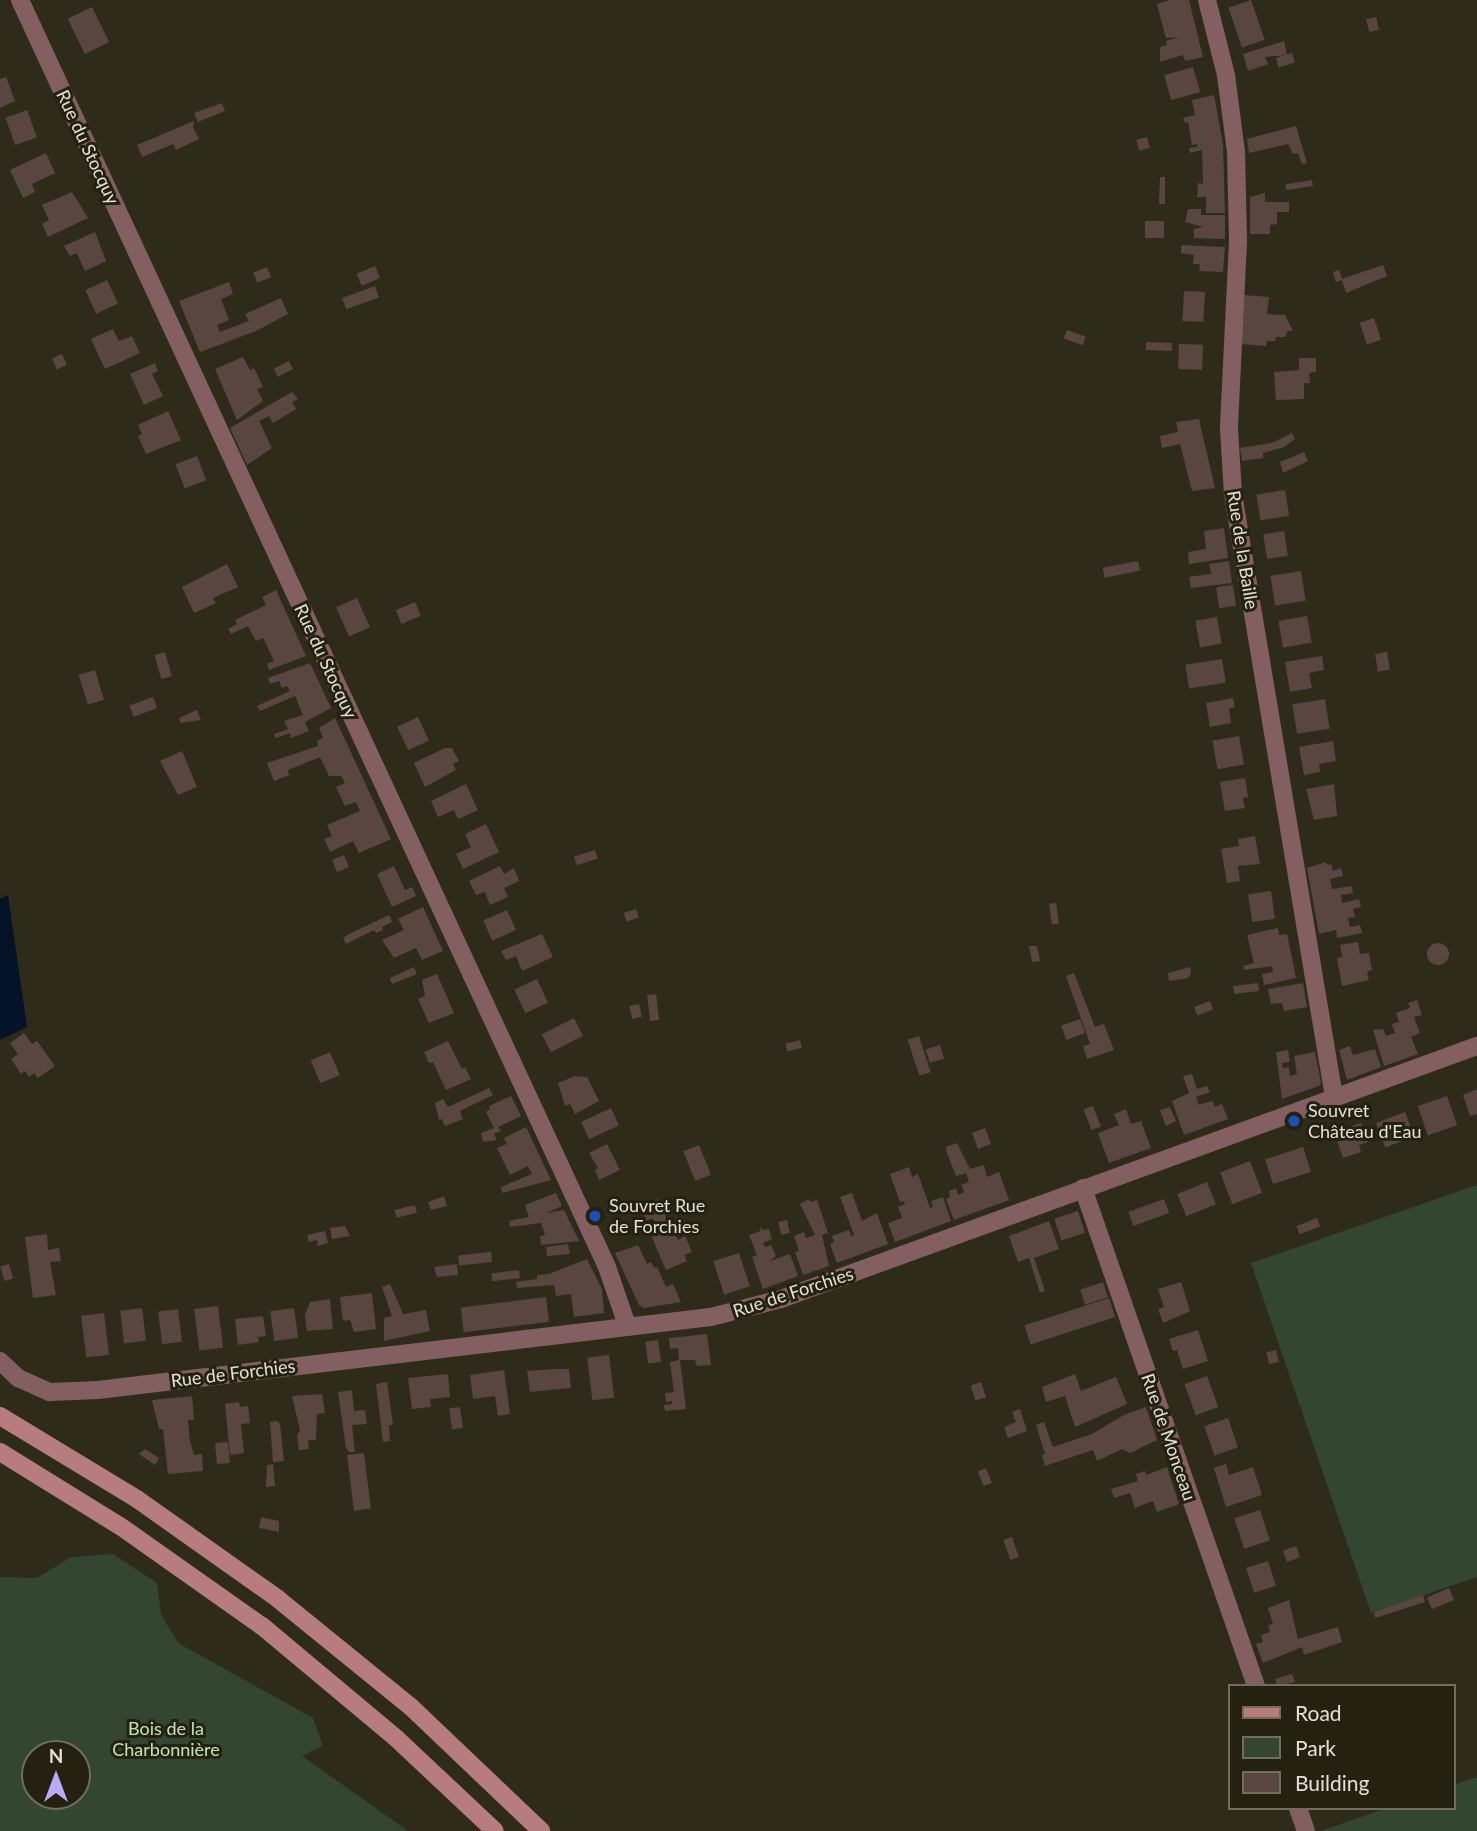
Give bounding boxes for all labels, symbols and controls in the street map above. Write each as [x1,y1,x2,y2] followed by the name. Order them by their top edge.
[52,86,124,208] street label: Rue du Stocquy
[1223,489,1263,611] street label: Rue de la Baille
[290,600,362,722] street label: Rue du Stocquy
[1308,1100,1421,1142] place label: Souvret Château d'Eau
[1286,1113,1302,1129] marker: Souvret Château d'Eau
[609,1195,705,1238] place label: Souvret Rue de Forchies
[587,1208,603,1224] marker: Souvret Rue de Forchies
[730,1262,856,1322] street label: Rue de Forchies
[170,1355,296,1391] street label: Rue de Forchies
[1137,1371,1201,1503] street label: Rue de Monceau
[1228,1684,1456,1810] legend
[1295,1700,1342,1725] text: Road
[112,1718,220,1760] park label: Bois de la Charbonnière
[1295,1735,1336,1760] text: Park
[21,1740,91,1810] north arrow
[49,1744,63,1767] text: N
[1295,1770,1370,1795] text: Building

